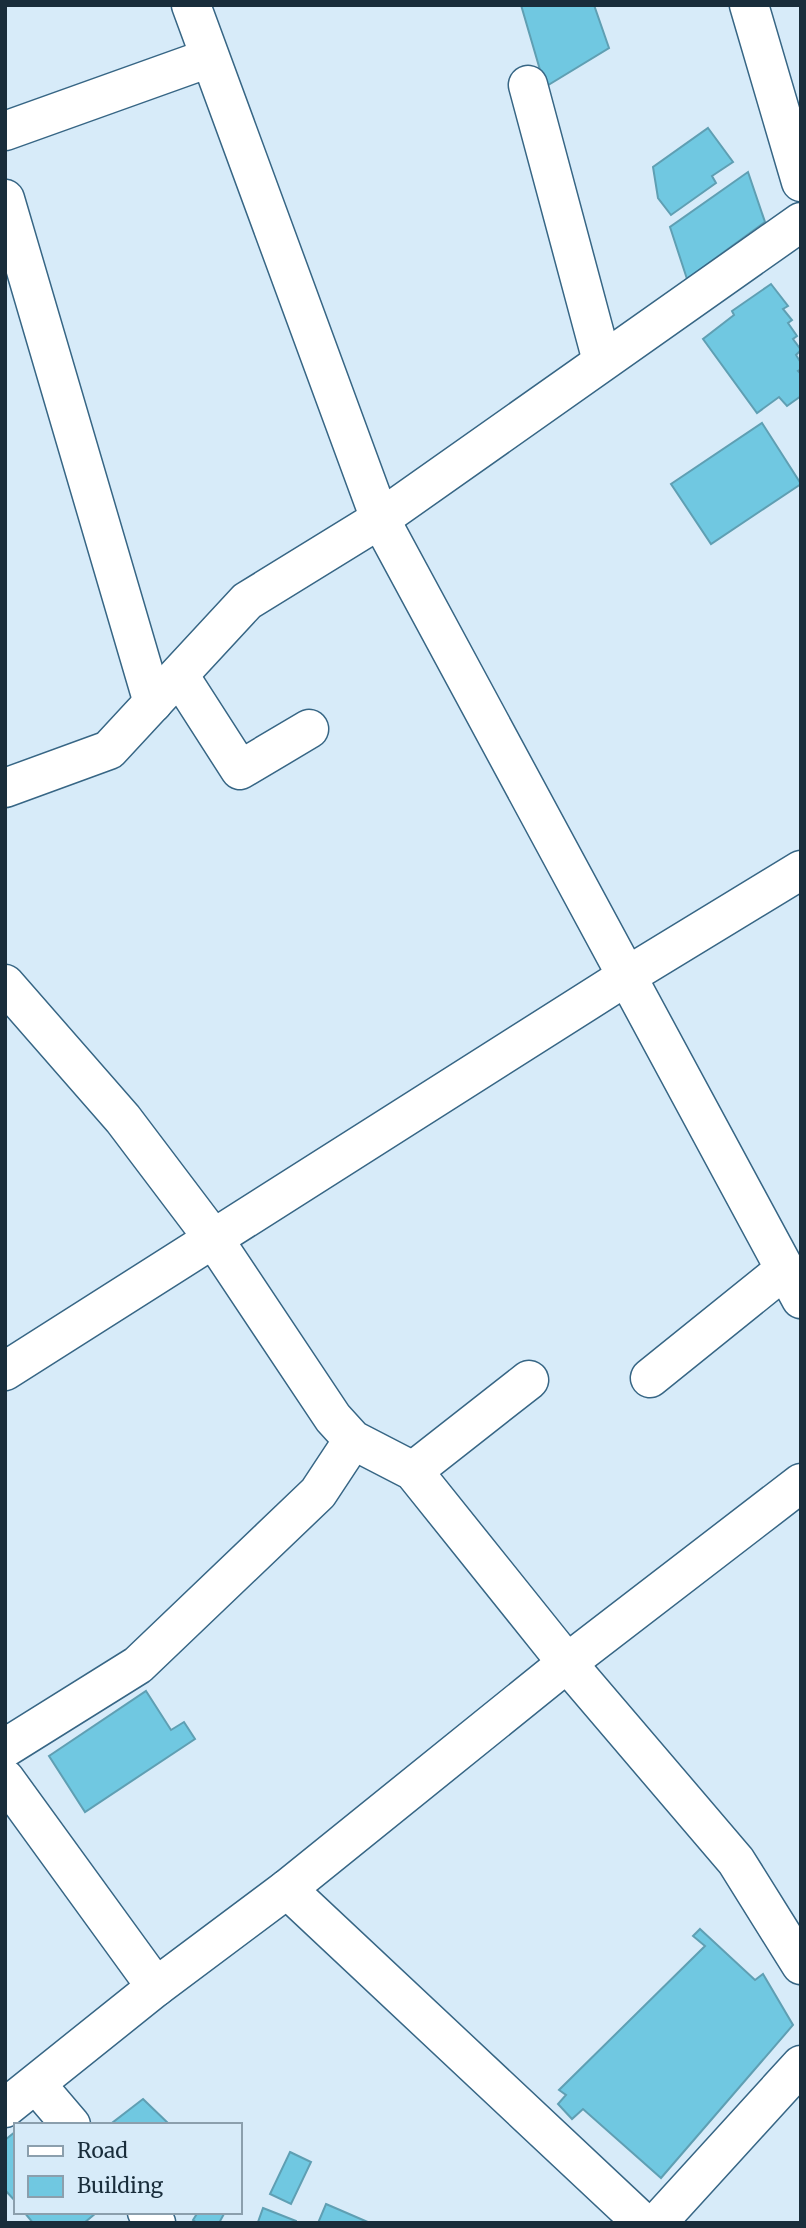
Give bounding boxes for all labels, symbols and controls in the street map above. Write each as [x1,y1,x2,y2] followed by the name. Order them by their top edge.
[14,2123,242,2214] legend
[77,2137,128,2164] text: Road
[77,2172,164,2199] text: Building

